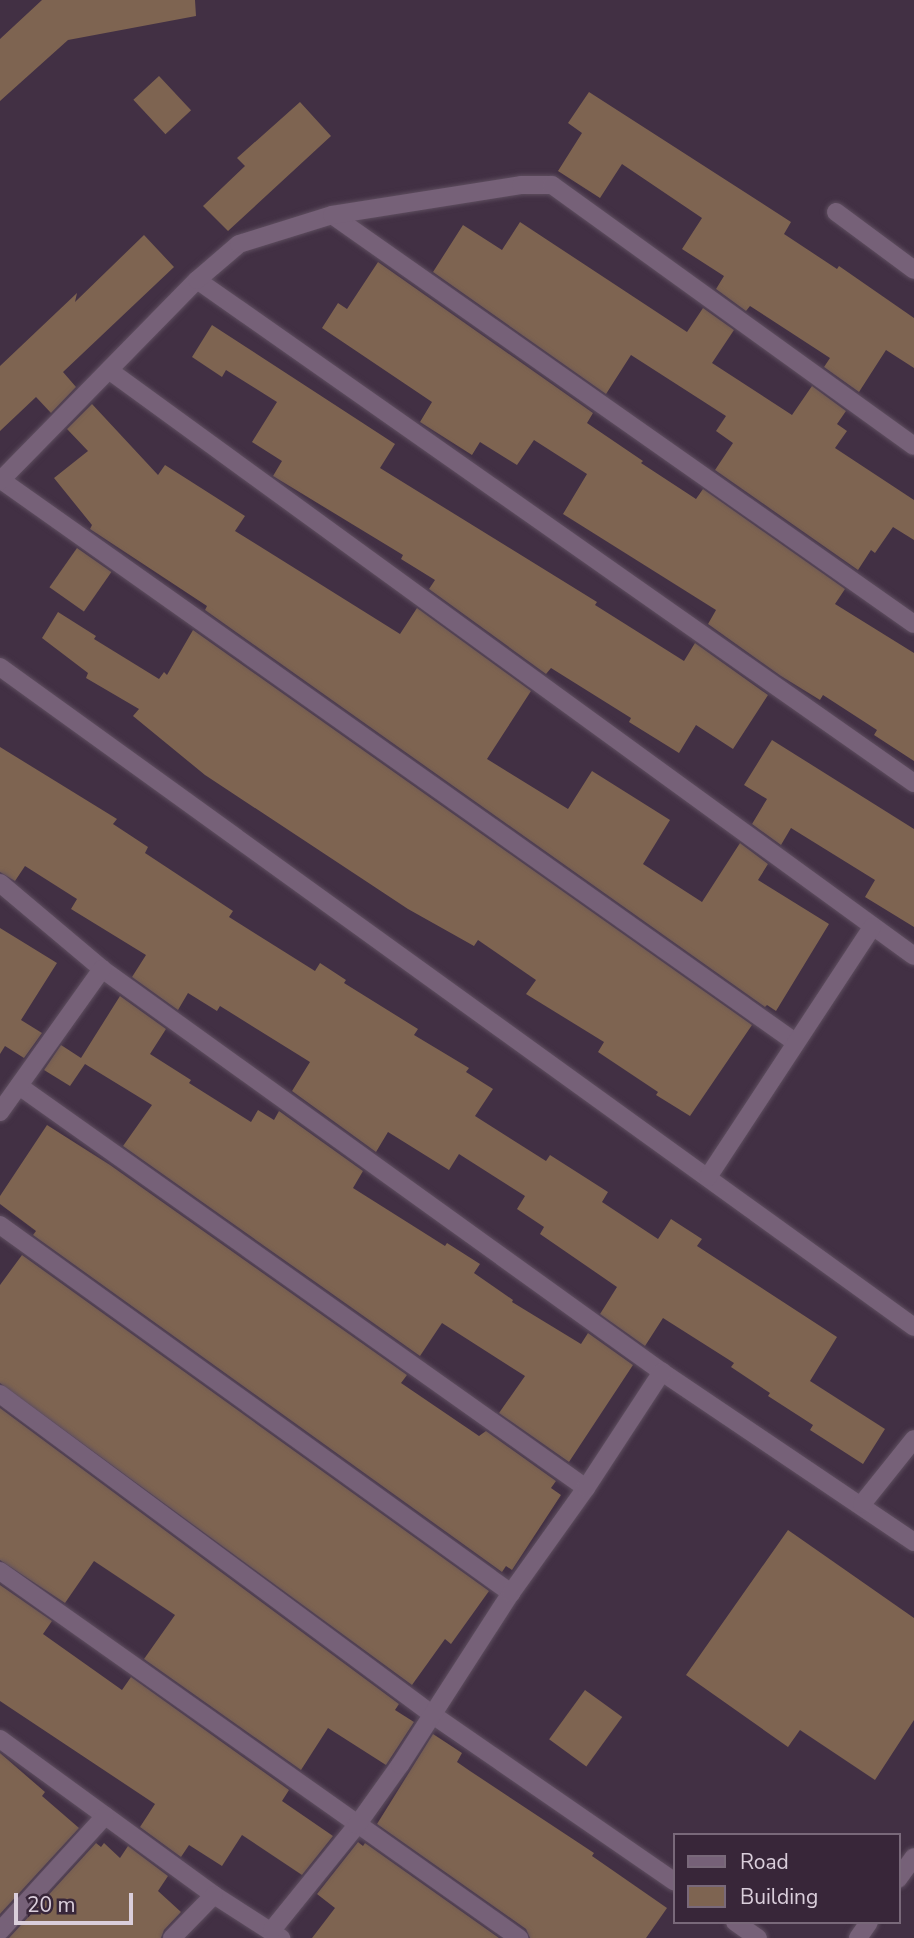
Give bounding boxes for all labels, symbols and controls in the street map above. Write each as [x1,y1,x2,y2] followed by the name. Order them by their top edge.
[673,1833,900,1924] legend
[740,1848,789,1876] text: Road
[18,1878,136,1922] scale bar
[740,1883,818,1911] text: Building
[27,1891,76,1919] text: 20 m

